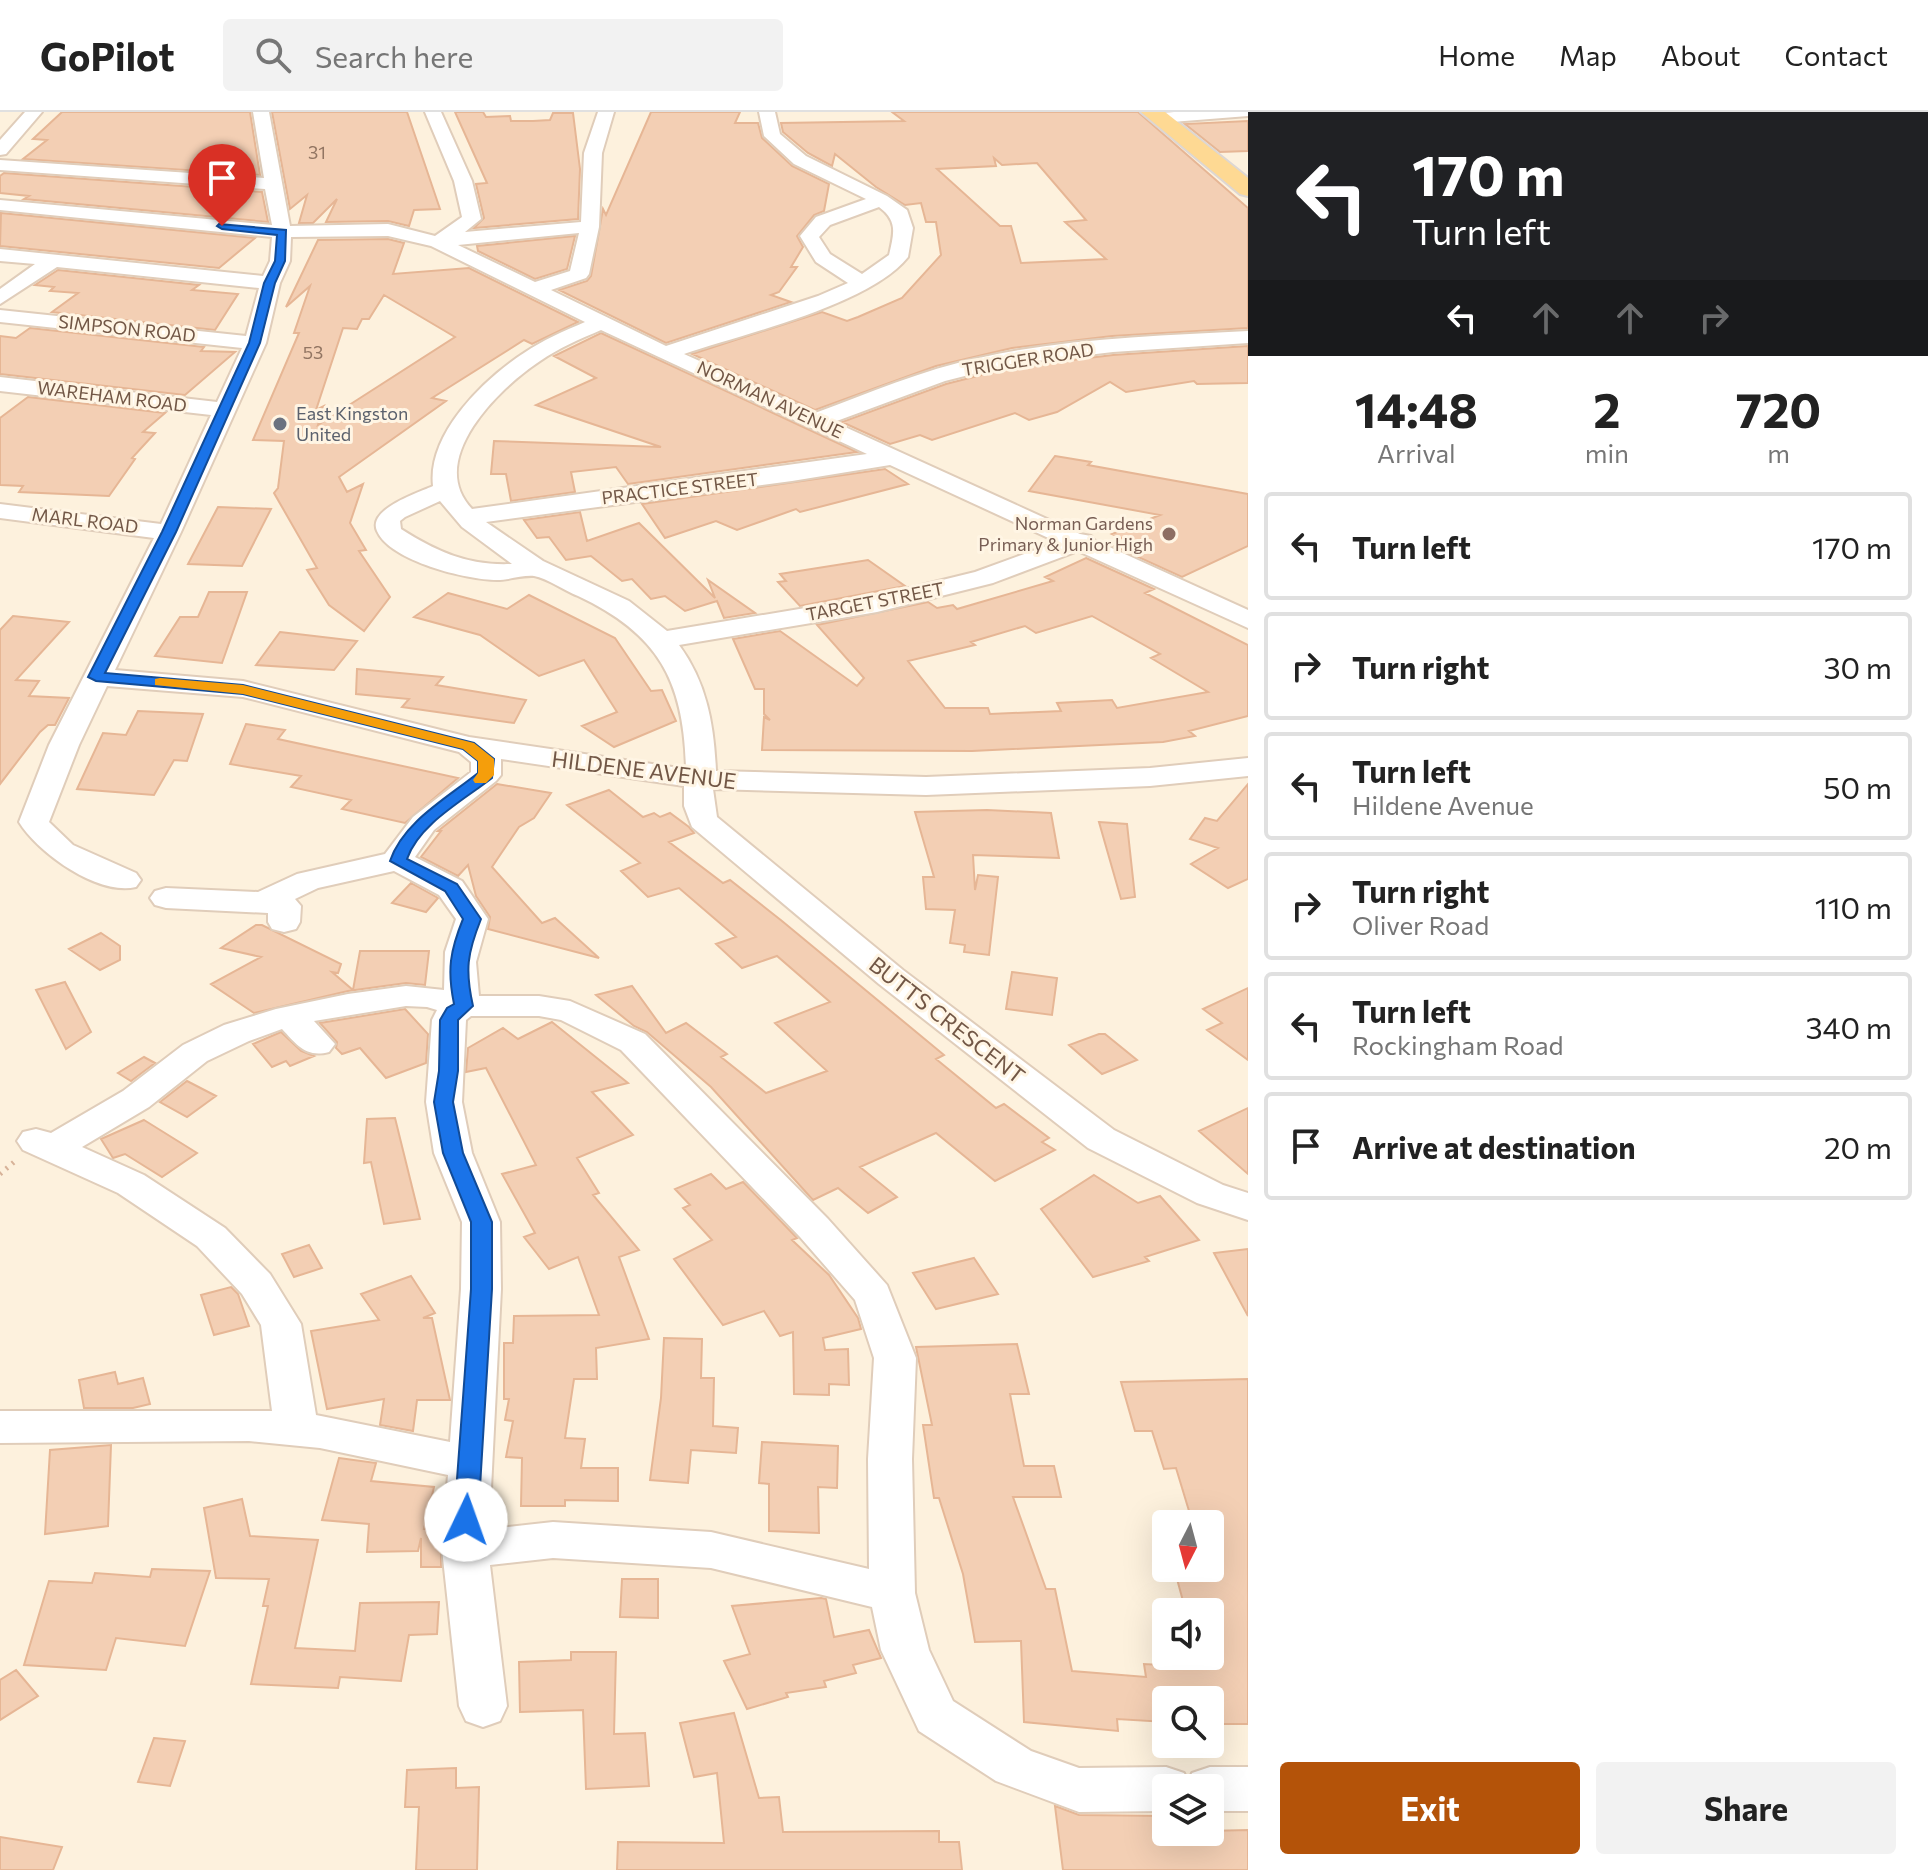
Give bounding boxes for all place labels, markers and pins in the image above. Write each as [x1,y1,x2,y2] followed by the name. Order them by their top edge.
[188,144,256,226] pin
[296,402,408,445] place label: East Kingston United
[271,415,289,433] marker: East Kingston United
[978,512,1153,555] place label: Norman Gardens Primary & Junior High
[1160,525,1178,543] marker: Norman Gardens Primary & Junior High

